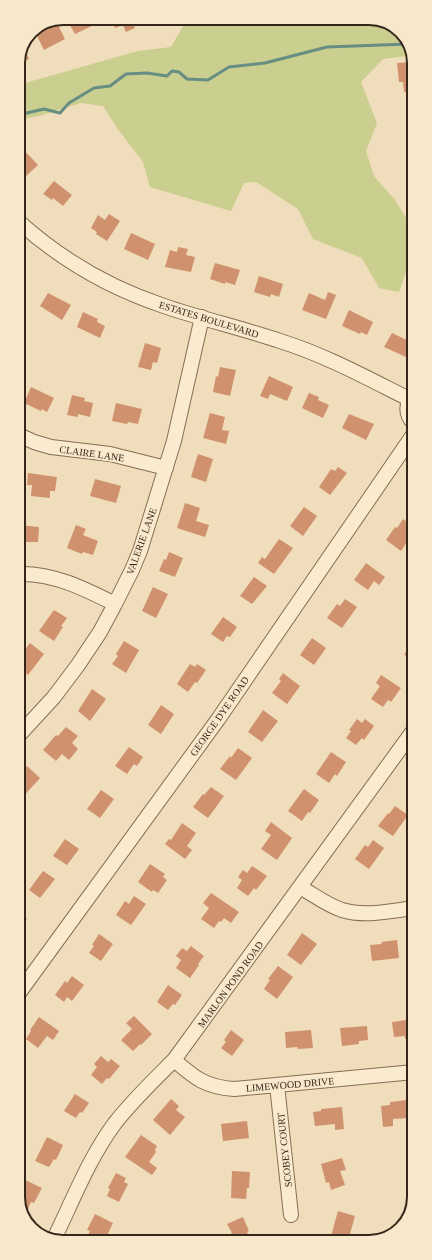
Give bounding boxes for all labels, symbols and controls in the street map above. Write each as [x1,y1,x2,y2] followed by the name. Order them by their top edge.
[158,299,260,340] street label: ESTATES BOULEVARD
[59,444,125,463] street label: CLAIRE LANE
[124,506,159,576] street label: VALERIE LANE
[188,674,251,758] street label: GEORGE DYE ROAD
[195,939,265,1030] street label: MARLON POND ROAD
[245,1075,335,1094] street label: LIMEWOOD DRIVE
[275,1112,294,1188] street label: SCOBEY COURT

